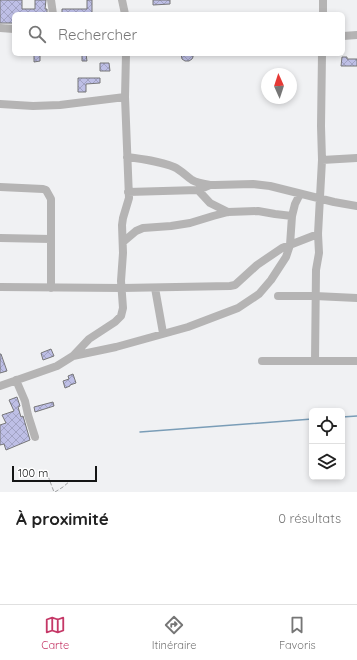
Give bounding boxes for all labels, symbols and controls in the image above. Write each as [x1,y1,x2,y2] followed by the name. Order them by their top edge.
[12,12,345,56] search box
[26,23,48,45] icon: search
[58,25,137,44] text: Rechercher
[261,68,297,104] north arrow
[309,408,345,480] map controls
[309,408,345,444] button: locate
[309,444,345,480] button: layers
[12,464,97,483] scale bar
[18,466,48,480] text: 100 m
[16,508,109,529] text: À proximité
[278,510,341,526] text: 0 résultats
[41,614,69,652] tab: Carte
[152,614,197,652] tab: Itinéraire
[279,614,316,652] tab: Favoris

